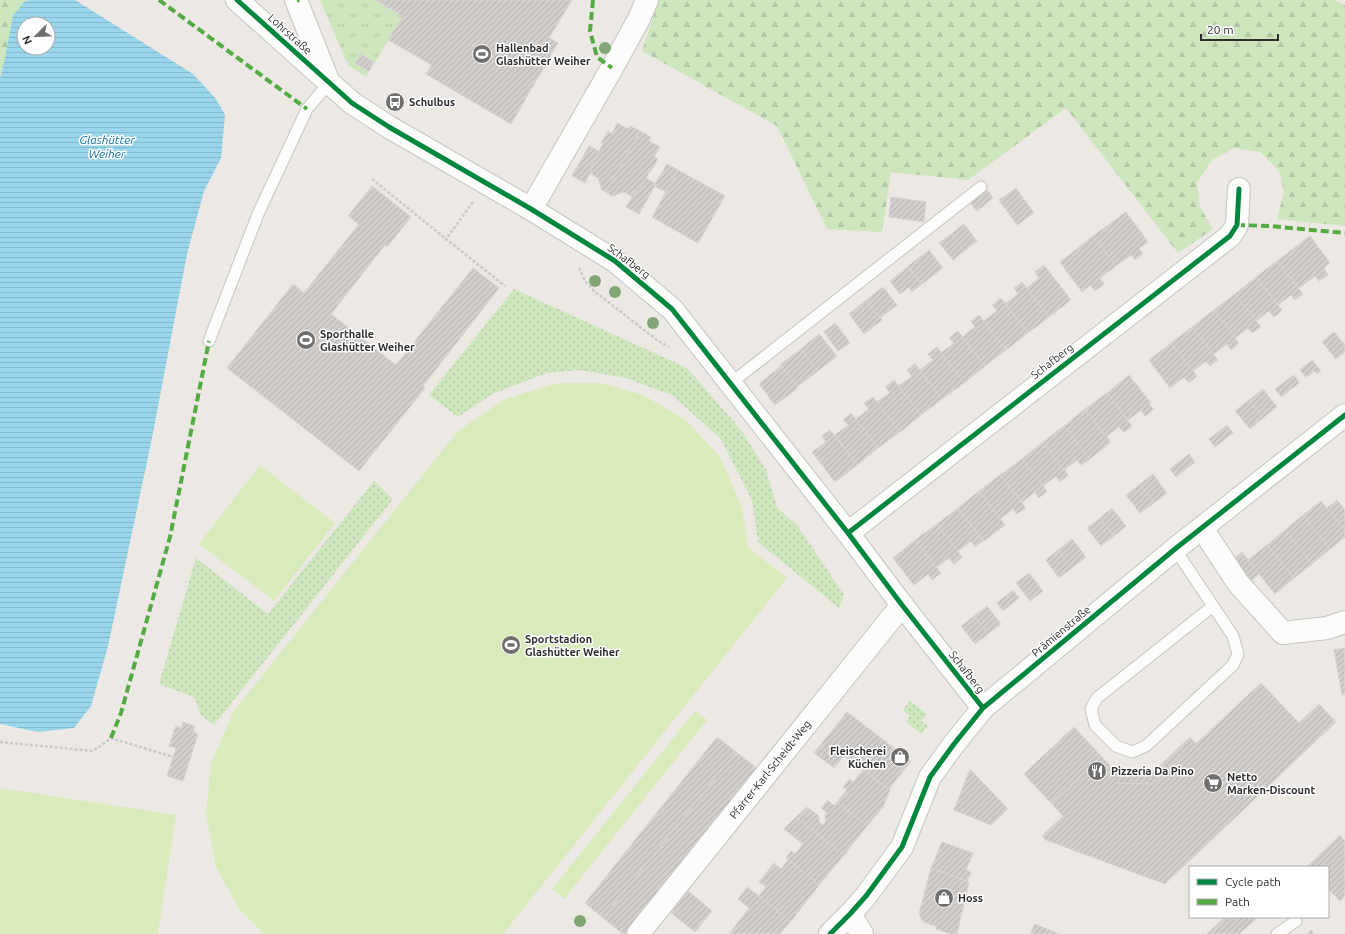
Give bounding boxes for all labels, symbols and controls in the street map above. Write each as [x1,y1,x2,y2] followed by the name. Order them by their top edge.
[266,11,314,57] street label: Lohrstraße
[16,16,56,56] north arrow
[1201,16,1278,42] scale bar
[1207,23,1234,36] text: 20 m
[20,34,34,46] text: N
[496,42,591,67] place label: Hallenbad Glashütter Weiher
[471,43,493,65] sports icon: Hallenbad Glashütter Weiher
[384,91,406,113] bus stop icon: Schulbus
[409,96,455,108] place label: Schulbus
[79,133,135,160] water label: Glashütter Weiher
[605,241,653,281] street label: Schafberg
[320,328,415,353] place label: Sporthalle Glashütter Weiher
[295,329,317,351] sports icon: Sporthalle Glashütter Weiher
[1029,341,1075,381] street label: Schafberg
[1029,603,1093,659] street label: Prämienstraße
[525,633,620,658] place label: Sportstadion Glashütter Weiher
[500,634,522,656] sports icon: Sportstadion Glashütter Weiher
[947,649,987,695] street label: Schafberg
[727,718,813,821] street label: Pfarrer-Karl-Scheidt-Weg
[830,745,886,770] place label: Fleischerei Küchen
[889,746,911,768] shop icon: Fleischerei Küchen
[1086,760,1108,782] restaurant icon: Pizzeria Da Pino
[1111,765,1194,777] place label: Pizzeria Da Pino
[1227,771,1315,796] place label: Netto Marken-Discount
[1202,772,1224,794] supermarket icon: Netto Marken-Discount
[1189,866,1329,918] legend
[1225,875,1281,888] text: Cycle path
[933,887,955,909] shop icon: Hoss
[958,892,983,904] place label: Hoss
[1225,895,1250,908] text: Path

